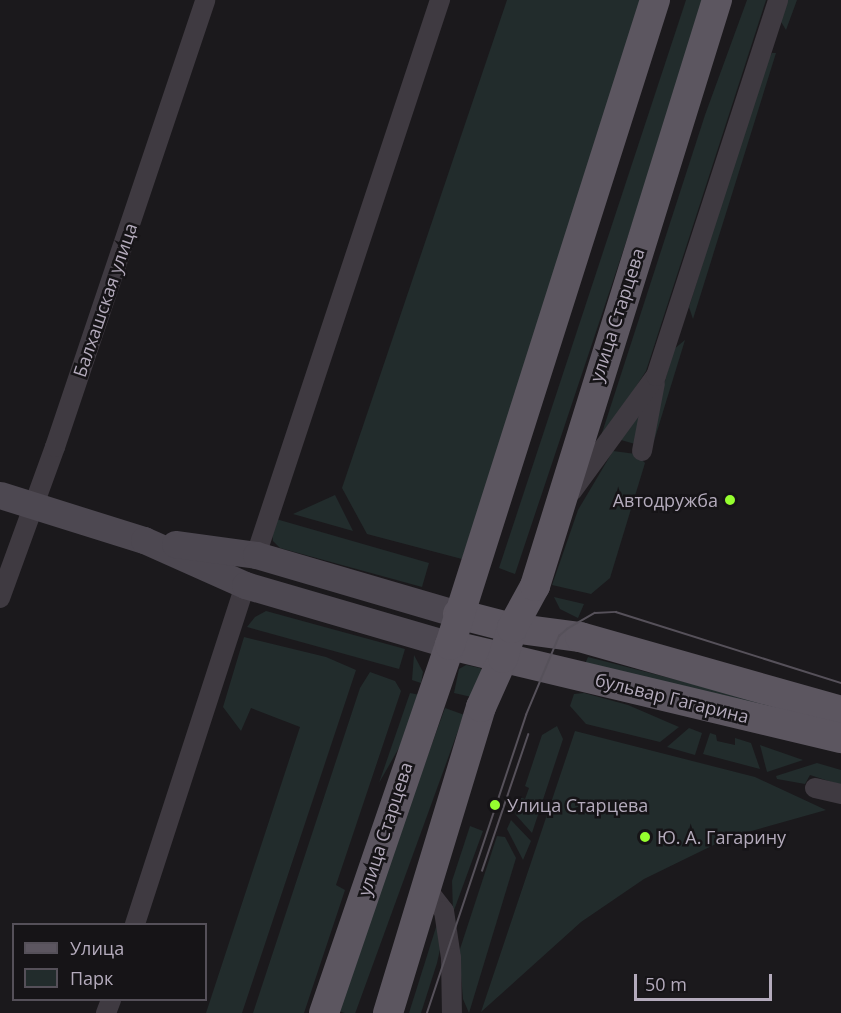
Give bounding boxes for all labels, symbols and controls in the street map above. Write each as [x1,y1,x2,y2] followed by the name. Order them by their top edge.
[69,220,141,380] street label: Балхашская улица
[585,245,649,385] street label: улица Старцева
[613,489,718,511] place label: Автодружба
[723,493,737,507] marker: Автодружба
[593,668,751,728] street label: бульвар Гагарина
[353,759,417,899] street label: улица Старцева
[507,794,648,816] place label: Улица Старцева
[488,798,502,812] marker: Улица Старцева
[657,826,786,848] place label: Ю. А. Гагарину
[638,830,652,844] marker: Ю. А. Гагарину
[12,923,207,1001] legend
[70,936,124,960] text: Улица
[637,962,775,1000] scale bar
[70,966,113,990] text: Парк
[645,972,687,996] text: 50 m

